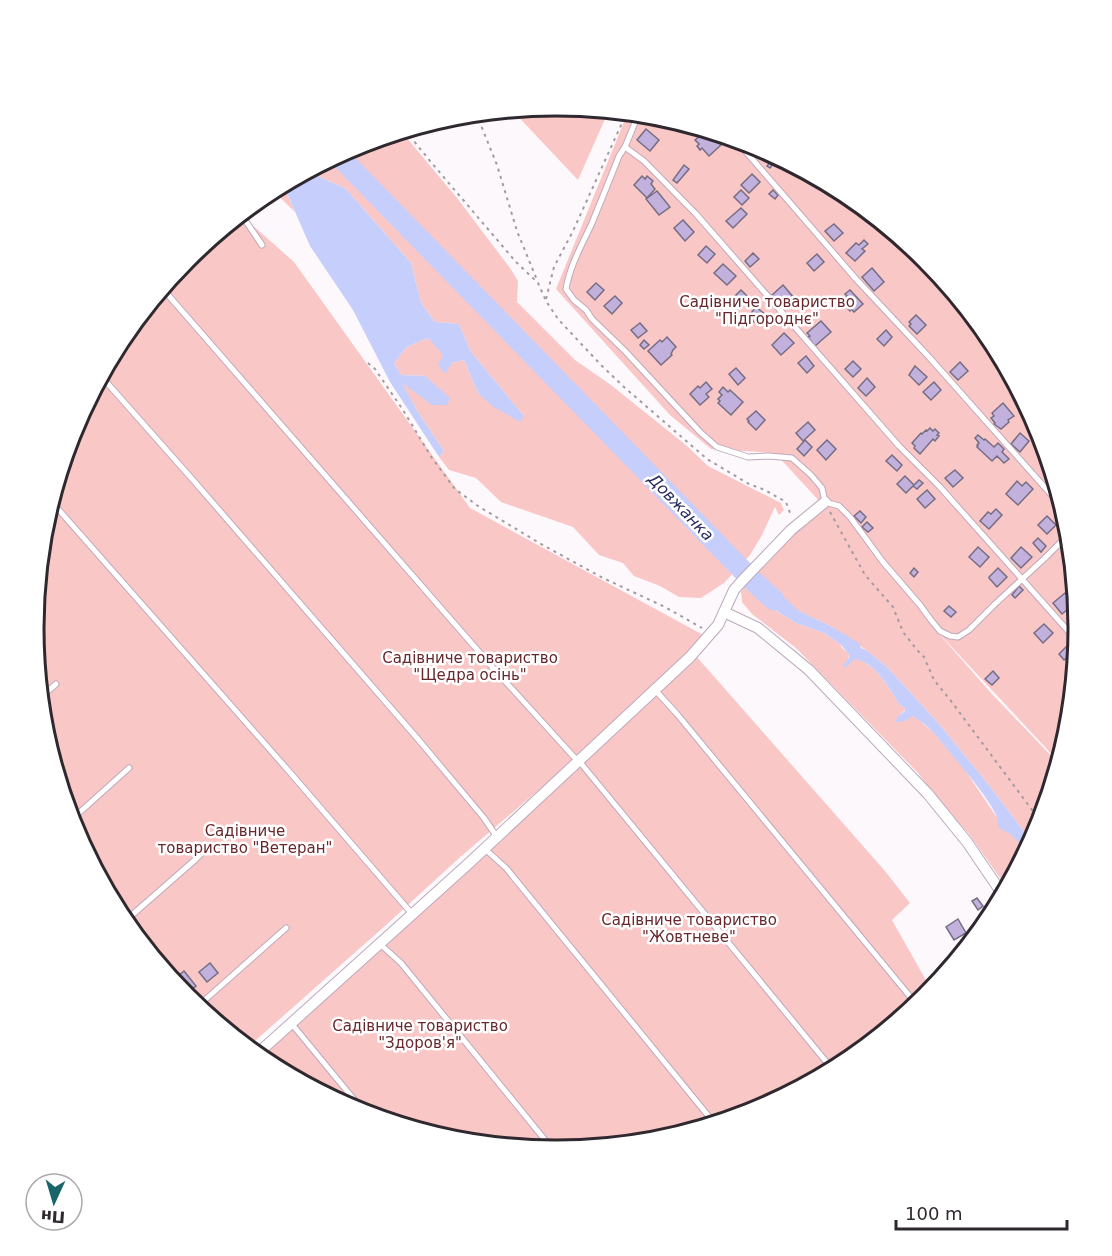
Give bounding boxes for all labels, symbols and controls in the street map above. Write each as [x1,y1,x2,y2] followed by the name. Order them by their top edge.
[679,293,855,328] park label: Садівниче товариство "Підгороднє"
[644,469,718,544] water label: Довжанка
[382,649,558,684] park label: Садівниче товариство "Щедра осінь"
[158,822,332,857] park label: Садівниче товариство "Ветеран"
[601,911,777,946] park label: Садівниче товариство "Жовтневе"
[332,1017,508,1052] park label: Садівниче товариство "Здоров'я"
[24,1172,84,1232] north arrow
[896,1193,1067,1231] scale bar
[905,1203,963,1224] text: 100 m
[40,1206,66,1227] text: Пн

